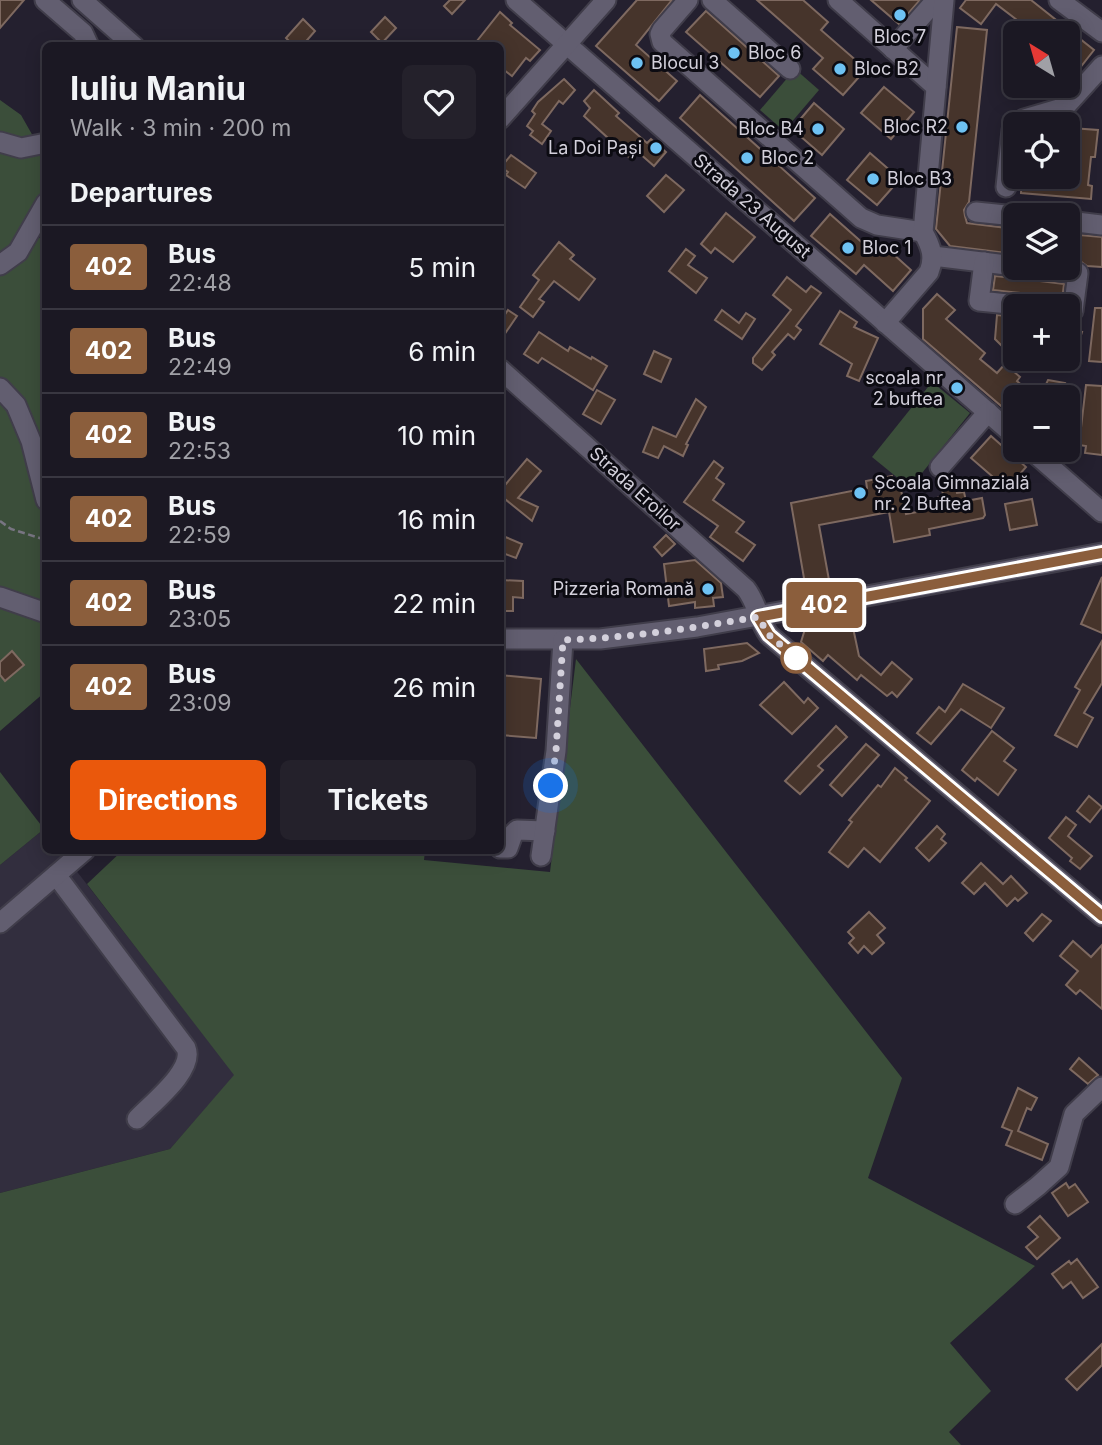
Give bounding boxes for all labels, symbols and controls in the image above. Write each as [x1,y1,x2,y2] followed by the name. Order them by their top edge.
[892,7,908,23] marker: Bloc 7
[1003,21,1080,98] north arrow
[1003,21,1080,462] map controls
[874,26,926,47] place label: Bloc 7
[748,42,801,63] place label: Bloc 6
[726,45,742,61] marker: Bloc 6
[651,52,719,73] place label: Blocul 3
[629,55,645,71] marker: Blocul 3
[854,58,919,79] place label: Bloc B2
[832,61,848,77] marker: Bloc B2
[402,65,476,139] button: heart
[70,68,246,108] text: Iuliu Maniu
[1003,112,1080,189] button: locate
[70,114,291,142] text: Walk · 3 min · 200 m
[883,116,948,137] place label: Bloc R2
[738,118,804,139] place label: Bloc B4
[954,119,970,135] marker: Bloc R2
[810,121,826,137] marker: Bloc B4
[548,137,642,159] place label: La Doi Pași
[648,140,664,156] marker: La Doi Pași
[761,147,814,168] place label: Bloc 2
[690,149,815,262] street label: Strada 23 August
[739,150,755,166] marker: Bloc 2
[887,168,952,189] place label: Bloc B3
[865,171,881,187] marker: Bloc B3
[70,177,213,208] text: Departures
[1003,203,1080,280] button: layers
[862,237,912,258] place label: Bloc 1
[168,238,216,269] text: Bus
[840,240,856,256] marker: Bloc 1
[85,252,132,281] text: 402
[408,252,476,283] text: 5 min
[168,269,232,297] text: 22:48
[1003,294,1080,371] button: +
[168,322,216,353] text: Bus
[85,336,132,365] text: 402
[408,336,476,367] text: 6 min
[168,353,232,381] text: 22:49
[865,367,943,409] place label: scoala nr 2 buftea
[949,380,965,396] marker: scoala nr 2 buftea
[1003,385,1080,462] button: −
[168,406,216,437] text: Bus
[85,420,132,449] text: 402
[397,420,476,451] text: 10 min
[168,437,231,465] text: 22:53
[586,442,685,535] street label: Strada Eroilor
[874,472,1030,514] place label: Școala Gimnazială nr. 2 Buftea
[852,485,868,501] marker: Școala Gimnazială nr. 2 Buftea
[168,490,216,521] text: Bus
[85,504,132,533] text: 402
[398,504,476,535] text: 16 min
[168,521,231,549] text: 22:59
[168,574,216,605] text: Bus
[553,578,694,599] place label: Pizzeria Romană
[700,581,716,597] marker: Pizzeria Romană
[784,582,864,628] line badge: 402
[85,588,132,617] text: 402
[393,588,476,619] text: 22 min
[800,590,848,619] text: 402
[168,605,231,633] text: 23:05
[781,643,811,673] unlabelled marker
[168,658,216,689] text: Bus
[85,672,132,701] text: 402
[392,672,476,703] text: 26 min
[168,689,232,717] text: 23:09
[70,760,266,840] button: Directions
[280,760,476,840] button: Tickets
[533,768,568,803] your location

